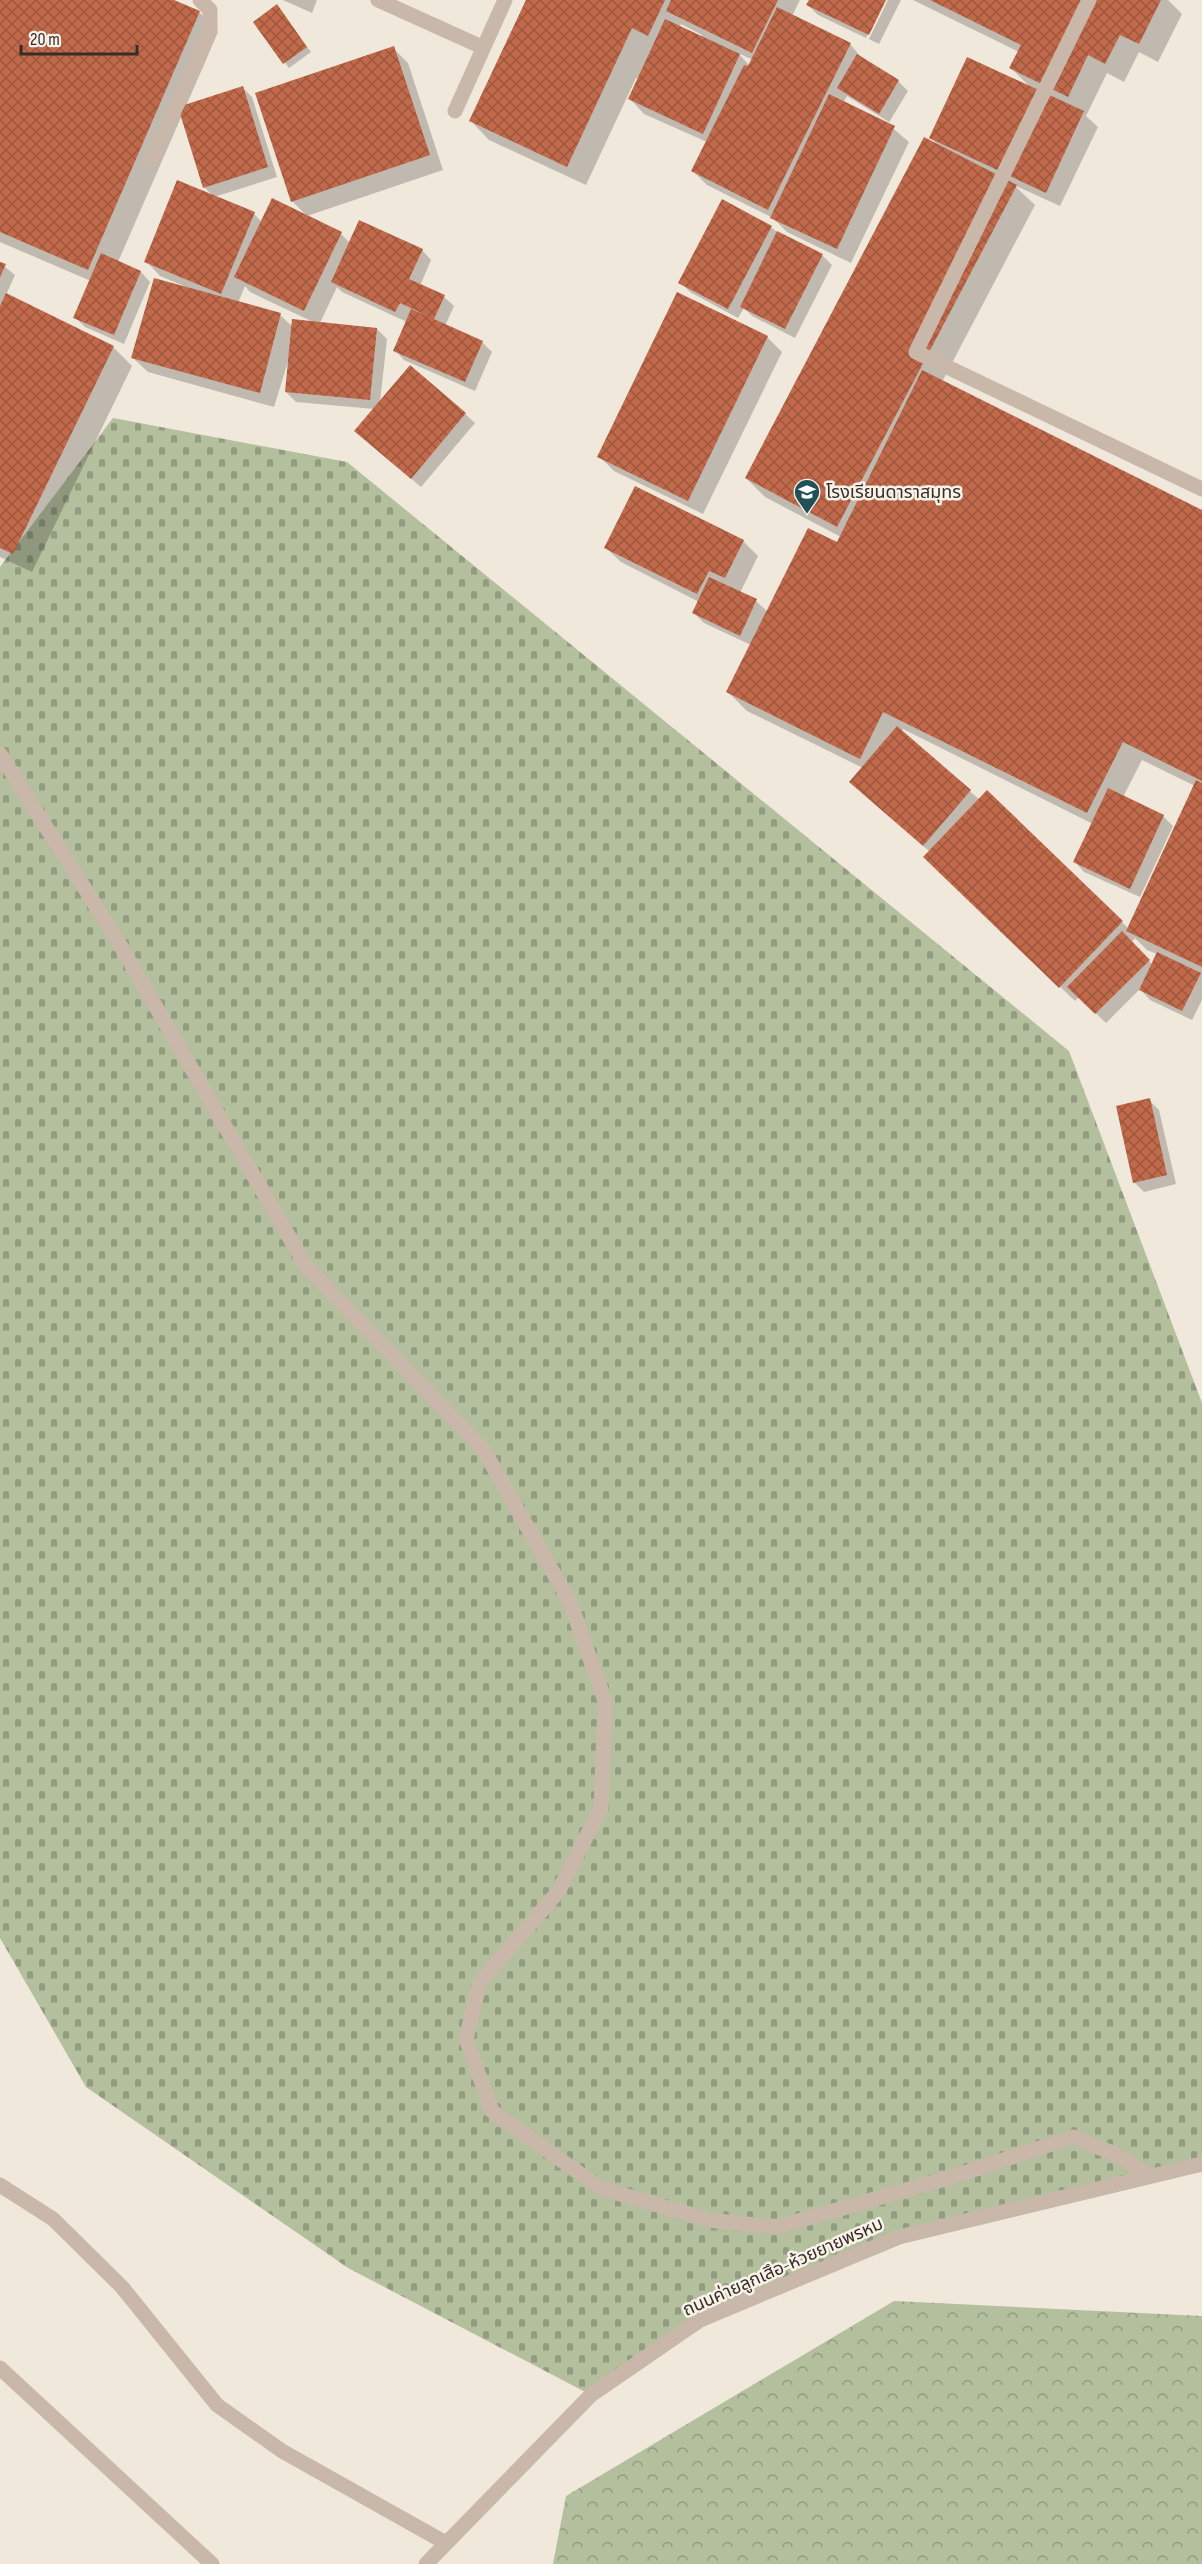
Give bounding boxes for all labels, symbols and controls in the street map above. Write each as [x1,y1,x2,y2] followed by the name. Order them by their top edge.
[21,18,136,56] scale bar
[30,29,60,50] text: 20 m
[792,477,822,515] school or university icon: โรงเรียนดาราสมุทร
[826,482,961,503] place label: โรงเรียนดาราสมุทร
[680,2213,887,2322] street label: ถนนค่ายลูกเสึอ-ห้วยยายพรหม

